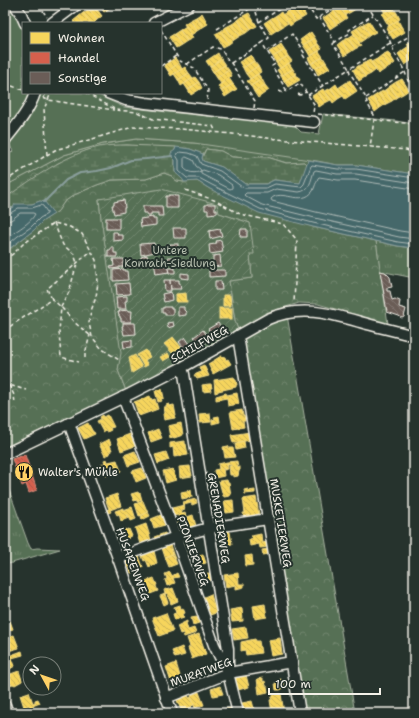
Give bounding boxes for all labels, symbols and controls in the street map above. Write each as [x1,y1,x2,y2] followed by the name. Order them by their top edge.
[22,22,162,94] legend
[58,30,105,46] text: Wohnen
[58,50,100,66] text: Handel
[58,70,107,86] text: Sonstige
[124,243,216,271] park label: Untere Konrath-Siedlung
[168,322,231,366] street label: SCHILFWEG
[13,461,35,483] restaurant icon: Walter's Mühle
[38,465,118,480] place label: Walter's Mühle
[204,472,233,565] street label: GRENADIERWEG
[266,477,295,569] street label: MUSKETIERWEG
[173,514,212,589] street label: PIONIERWEG
[112,525,153,604] street label: HUSARENWEG
[168,654,235,691] street label: MURATWEG
[22,656,62,696] north arrow
[26,662,43,678] text: N
[269,670,380,696] scale bar
[275,676,311,692] text: 100 m

